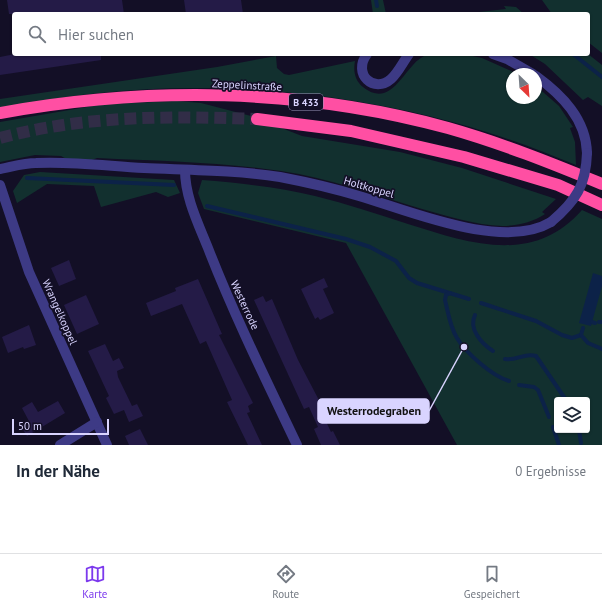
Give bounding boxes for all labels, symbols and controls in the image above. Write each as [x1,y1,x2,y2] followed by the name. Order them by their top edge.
[12,12,590,56] search box
[26,23,48,45] icon: search
[58,25,134,44] text: Hier suchen
[506,68,542,104] north arrow
[212,76,283,94] street label: Zeppelinstraße
[289,94,323,110] road number: B 433
[342,173,397,201] street label: Holtkoppel
[39,277,81,348] street label: Wrangelkoppel
[227,278,263,332] street label: Westerrode
[554,397,590,433] map controls
[554,397,590,433] button: layers
[318,399,429,423] callout: Westerrodegraben
[327,403,421,418] text: Westerrodegraben
[12,417,109,436] scale bar
[18,419,42,433] text: 50 m
[16,460,100,482] text: In der Nähe
[515,463,586,480] text: 0 Ergebnisse
[82,563,107,601] tab: Karte
[272,563,299,601] tab: Route
[464,563,520,601] tab: Gespeichert

